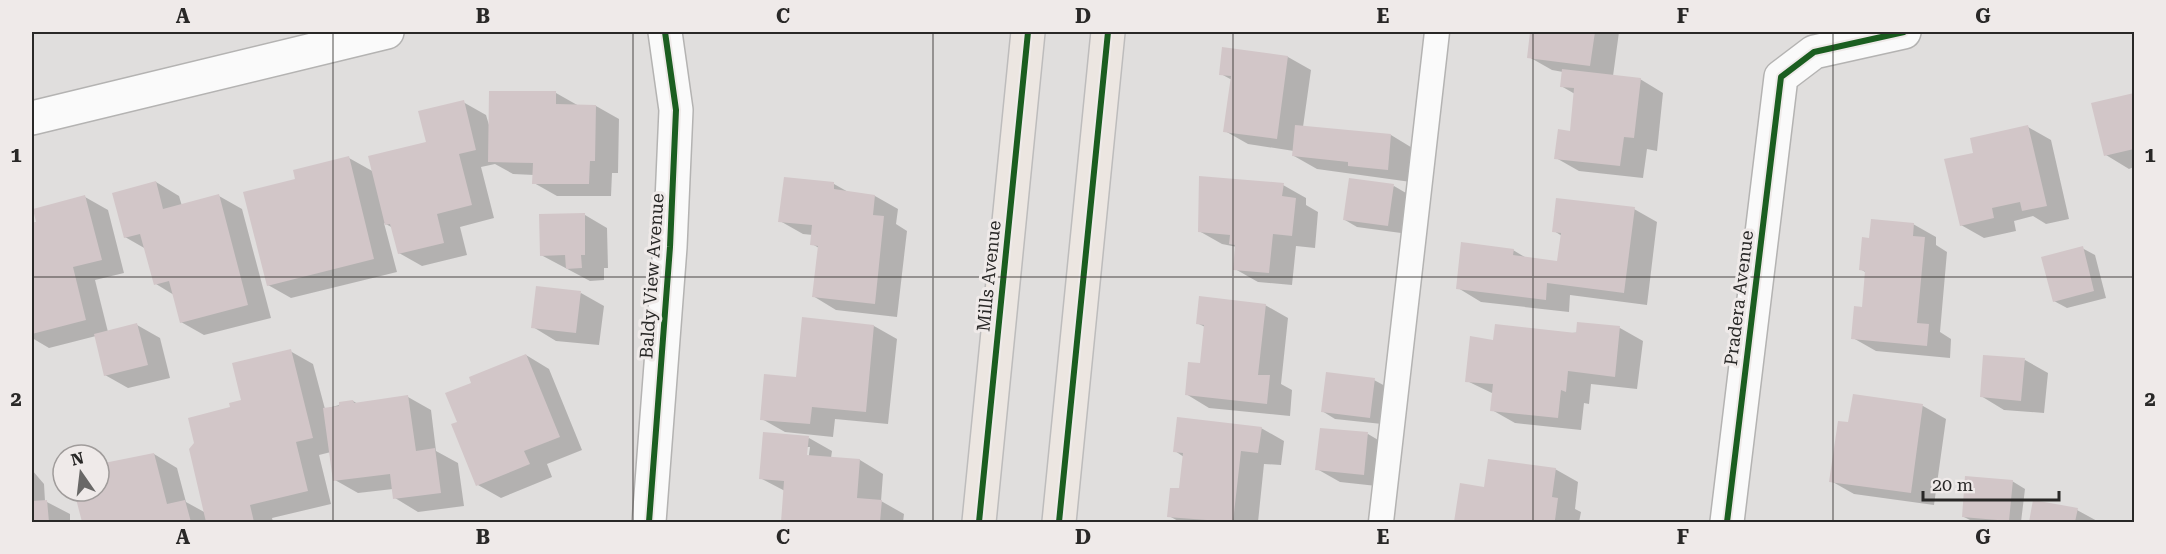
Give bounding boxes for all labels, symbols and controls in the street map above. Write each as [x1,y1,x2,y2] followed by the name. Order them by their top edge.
[176,4,191,28] text: A
[476,4,490,28] text: B
[776,4,790,28] text: C
[1075,4,1091,28] text: D
[1377,4,1390,28] text: E
[1677,4,1689,28] text: F
[1975,4,1991,28] text: G
[10,143,22,167] text: 1
[2144,143,2156,167] text: 1
[635,192,668,359] street label: Baldy View Avenue
[972,219,1005,333] street label: Mills Avenue
[1720,229,1757,367] street label: Pradera Avenue
[10,387,22,411] text: 2
[2144,387,2156,411] text: 2
[51,443,111,503] north arrow
[69,448,86,470] text: N
[1923,464,2060,502] scale bar
[1932,474,1973,495] text: 20 m
[176,525,191,549] text: A
[476,525,490,549] text: B
[776,525,790,549] text: C
[1075,525,1091,549] text: D
[1377,525,1390,549] text: E
[1677,525,1689,549] text: F
[1975,525,1991,549] text: G

